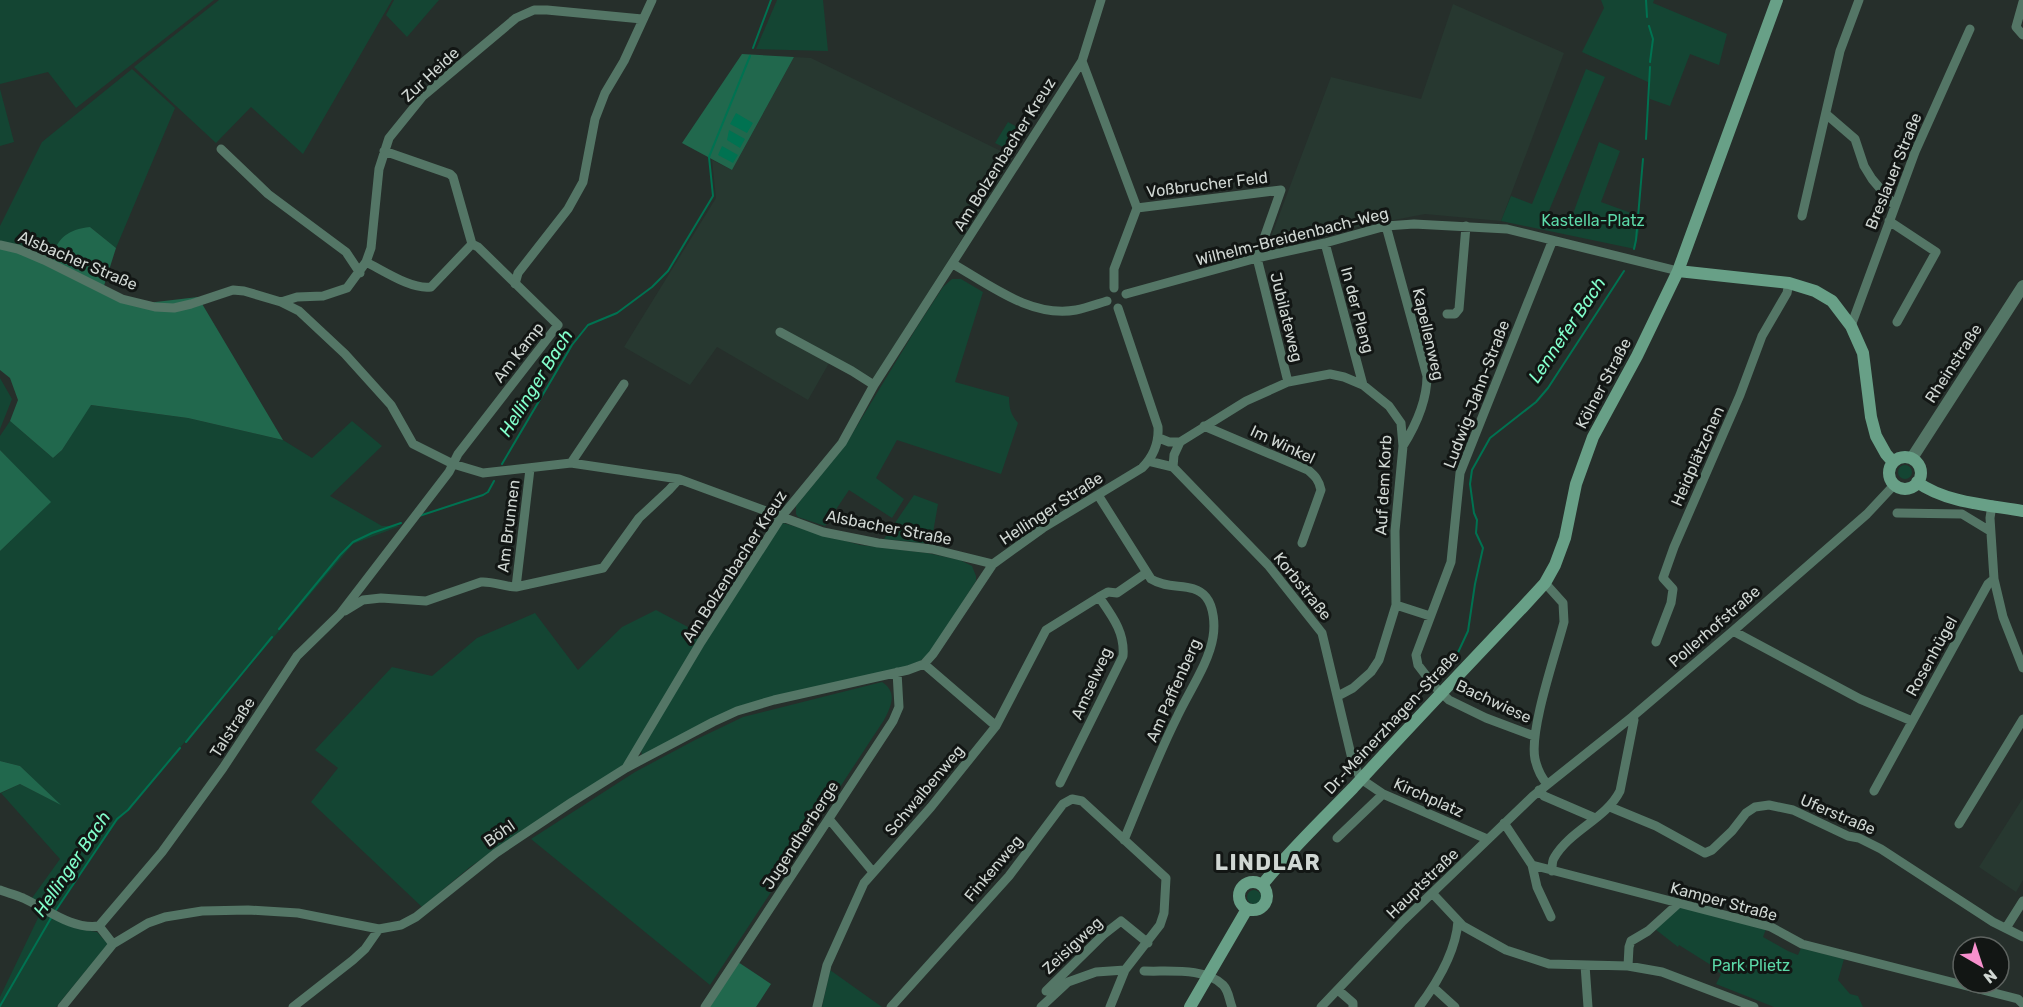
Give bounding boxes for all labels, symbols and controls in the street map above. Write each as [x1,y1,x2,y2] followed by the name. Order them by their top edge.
[398,43,463,106] street label: Zur Heide
[949,74,1059,234] street label: Am Bolzenbacher Kreuz
[1861,110,1926,232] street label: Breslauer Straße
[1145,168,1269,201] street label: Voßbrucher Feld
[1194,203,1390,270] street label: Wilhelm-Breidenbach-Weg
[1541,211,1645,230] park label: Kastella-Platz
[15,227,140,294] street label: Alsbacher Straße
[1337,265,1378,355] street label: In der Pleng
[1266,270,1307,364] street label: Jubilateweg
[1524,273,1610,387] water label: Lennefer Bach
[1409,286,1448,382] street label: Kapellenweg
[489,318,548,386] street label: Am Kamp
[1439,318,1513,471] street label: Ludwig-Jahn-Straße
[1921,320,1986,406] street label: Rheinstraße
[494,325,578,441] water label: Hellinger Bach
[1572,335,1635,432] street label: Kölner Straße
[1667,403,1728,509] street label: Heidplätzchen
[1247,421,1318,468] street label: Im Winkel
[1371,434,1396,536] street label: Auf dem Korb
[996,468,1106,549] street label: Hellinger Straße
[493,479,524,574] street label: Am Brunnen
[678,487,791,646] street label: Am Bolzenbacher Kreuz
[824,506,953,549] street label: Alsbacher Straße
[1270,549,1336,624] street label: Korbstraße
[1665,582,1764,671] street label: Pollerhofstraße
[1902,613,1961,699] street label: Rosenhügel
[1142,636,1205,745] street label: Am Paffenberg
[1067,644,1116,722] street label: Amselweg
[1320,647,1463,798] street label: Dr.-Meinerzhagen-Straße
[1453,676,1534,727] street label: Bachwiese
[206,694,259,761] street label: Talstraße
[881,741,968,840] street label: Schwalbenweg
[1391,774,1467,821] street label: Kirchplatz
[758,778,842,893] street label: Jugendherberge
[1797,790,1878,839] street label: Uferstraße
[29,807,115,921] water label: Hellinger Bach
[480,816,518,851] street label: Böhl
[960,831,1027,905] street label: Finkenweg
[1382,844,1462,923] street label: Hauptstraße
[1215,849,1321,876] district label: LINDLAR
[1668,878,1780,925] street label: Kamper Straße
[1038,913,1106,978] street label: Zeisigweg
[1951,935,2011,995] north arrow
[1712,956,1790,975] park label: Park Plietz
[1980,965,2001,987] text: N

